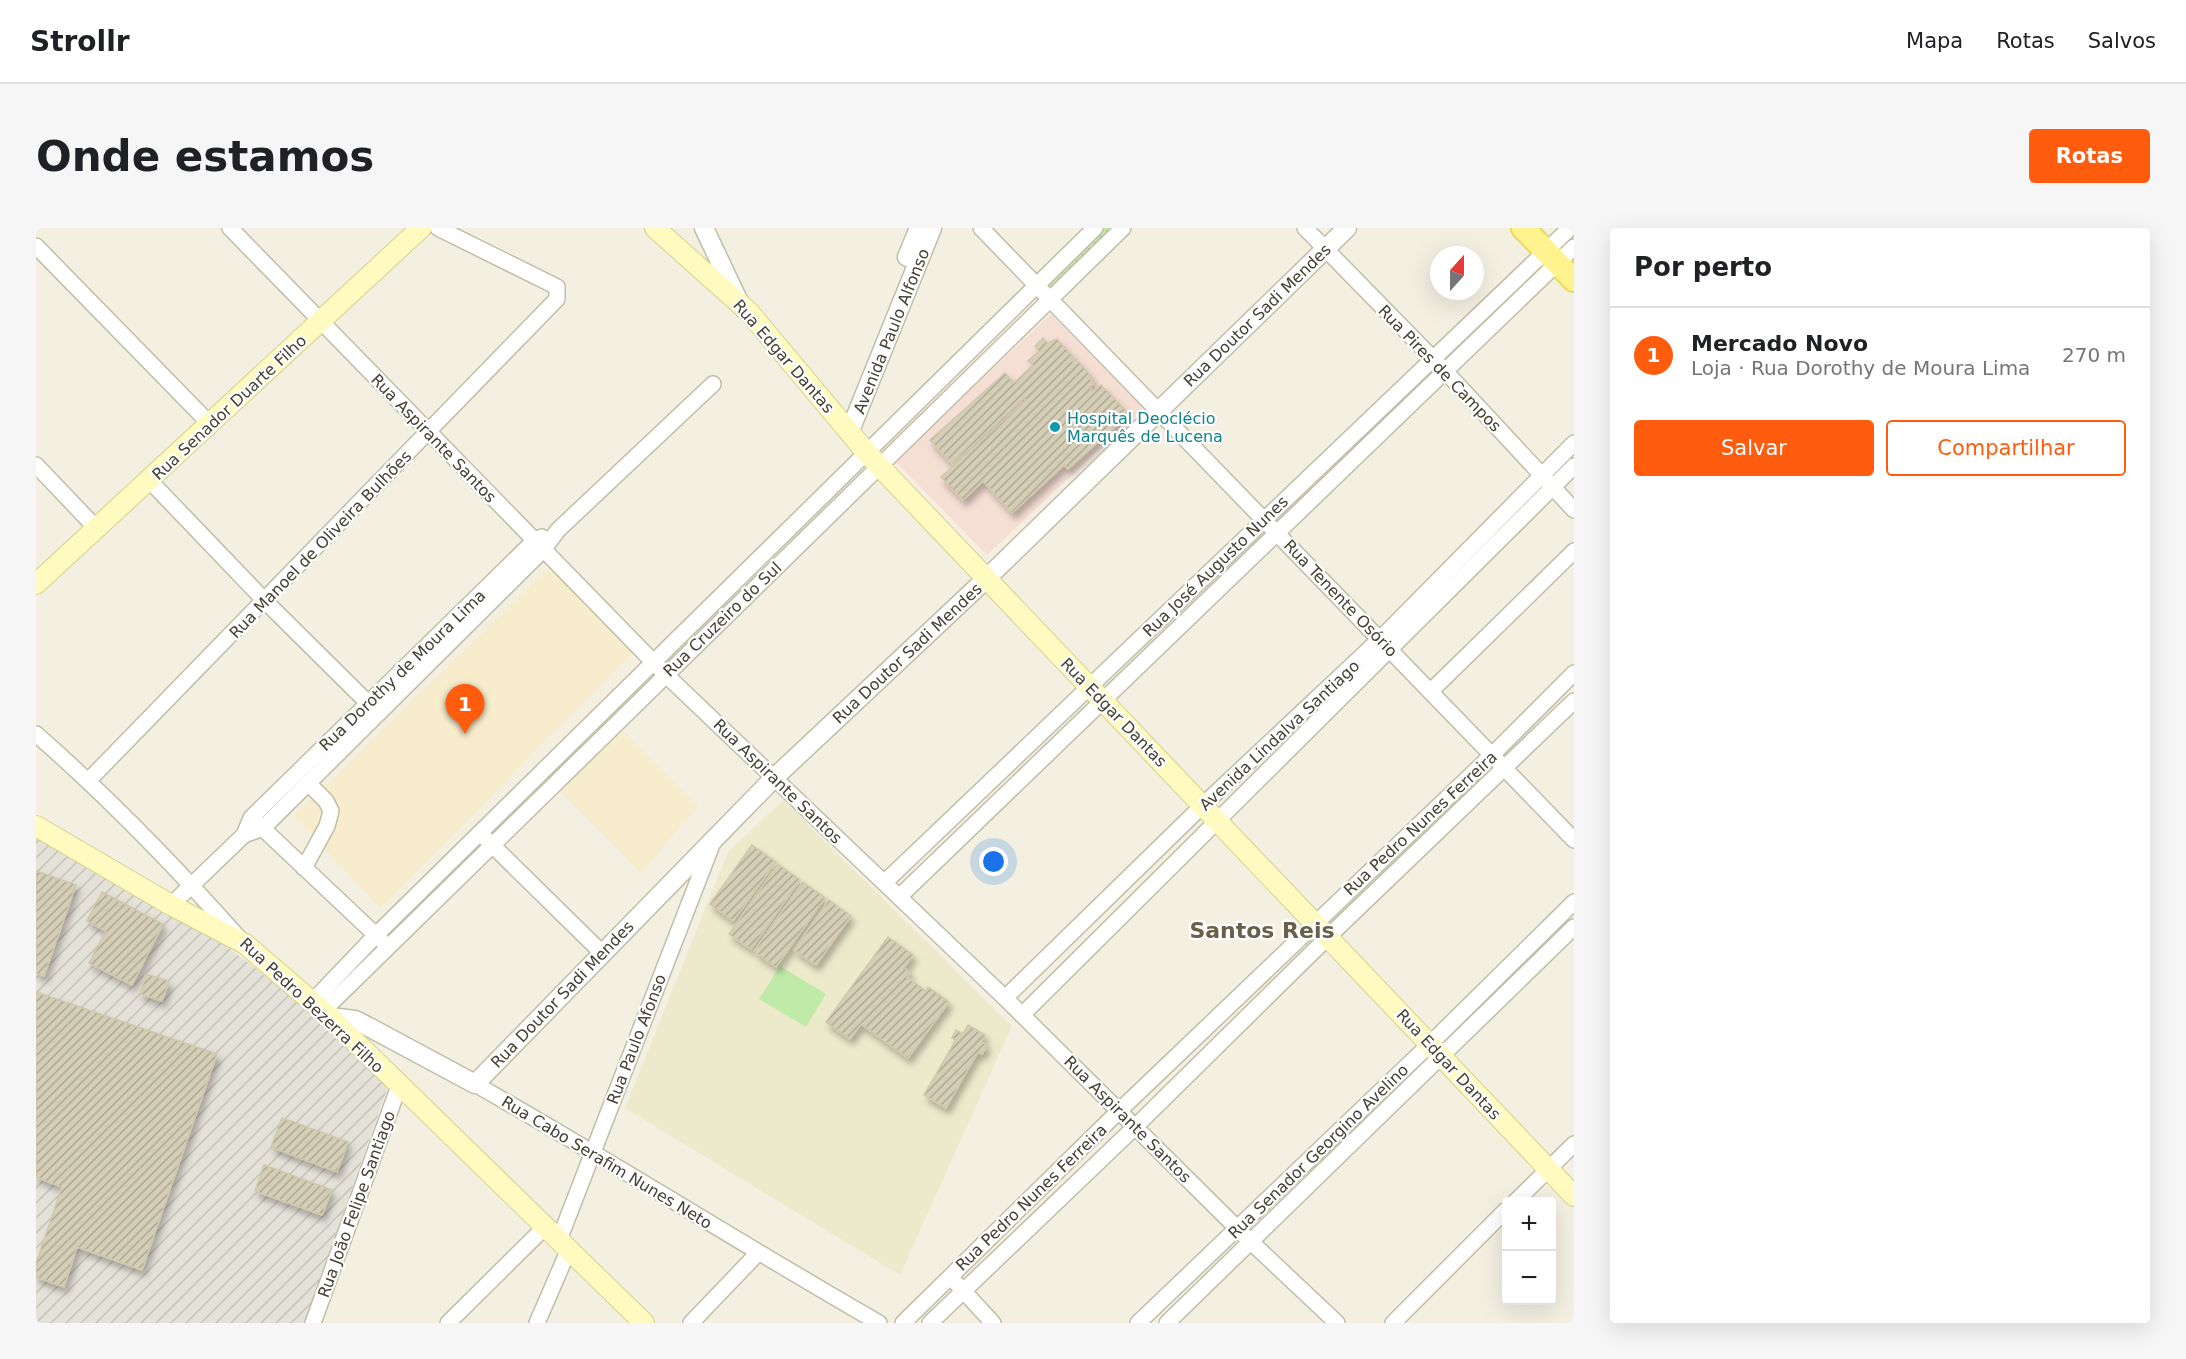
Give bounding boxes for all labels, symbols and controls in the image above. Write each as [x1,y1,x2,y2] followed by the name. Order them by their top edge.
[30,25,130,58] text: Strollr
[1906,29,1963,53] text: Mapa
[1996,29,2055,53] text: Rotas
[2088,29,2156,53] text: Salvos
[2029,129,2150,183] button: Rotas
[36,132,374,181] text: Onde estamos
[1180,240,1335,391] street label: Rua Doutor Sadi Mendes
[850,246,933,416] street label: Avenida Paulo Alfonso
[1430,246,1484,300] north arrow
[1634,252,1772,282] text: Por perto
[729,296,838,417] street label: Rua Edgar Dantas
[1374,301,1505,436] street label: Rua Pires de Campos
[148,331,310,484] street label: Rua Senador Duarte Filho
[1691,331,1868,356] text: Mercado Novo
[1647,343,1660,367] text: 1
[2062,343,2126,367] text: 270 m
[1691,356,2030,380] text: Loja · Rua Dorothy de Moura Lima
[367,370,500,507] street label: Rua Aspirante Santos
[1067,409,1223,446] place label: Hospital Deoclécio Marquês de Lucena
[1048,420,1062,434] marker: Hospital Deoclécio Marquês de Lucena
[1634,420,1874,476] button: Salvar
[1886,420,2126,476] button: Compartilhar
[225,446,415,642] street label: Rua Manoel de Oliveira Bulhões
[1139,492,1292,641] street label: Rua José Augusto Nunes
[1280,536,1401,661] street label: Rua Tenente Osório
[659,558,785,681] street label: Rua Cruzeiro do Sul
[829,579,986,728] street label: Rua Doutor Sadi Mendes
[315,586,489,755] street label: Rua Dorothy de Moura Lima
[1057,654,1170,771] street label: Rua Edgar Dantas
[1195,656,1363,815] street label: Avenida Lindalva Santiago
[446,684,484,734] pin: 1
[709,715,846,848] street label: Rua Aspirante Santos
[1340,747,1501,899] street label: Rua Pedro Nunes Ferreira
[979,847,1008,876] your location
[487,917,638,1072] street label: Rua Doutor Sadi Mendes
[1189,918,1335,943] district label: Santos Reis
[236,934,387,1077] street label: Rua Pedro Bezerra Filho
[603,972,670,1107] street label: Rua Paulo Afonso
[1393,1005,1505,1123] street label: Rua Edgar Dantas
[1060,1052,1195,1187] street label: Rua Aspirante Santos
[1224,1060,1412,1243] street label: Rua Senador Georgino Avelino
[498,1092,715,1233] street label: Rua Cabo Serafim Nunes Neto
[314,1108,399,1300] street label: Rua João Felipe Santiago
[952,1120,1111,1275] street label: Rua Pedro Nunes Ferreira
[1502,1197,1556,1305] map controls
[1502,1197,1556,1251] button: +
[1502,1251,1556,1305] button: −

